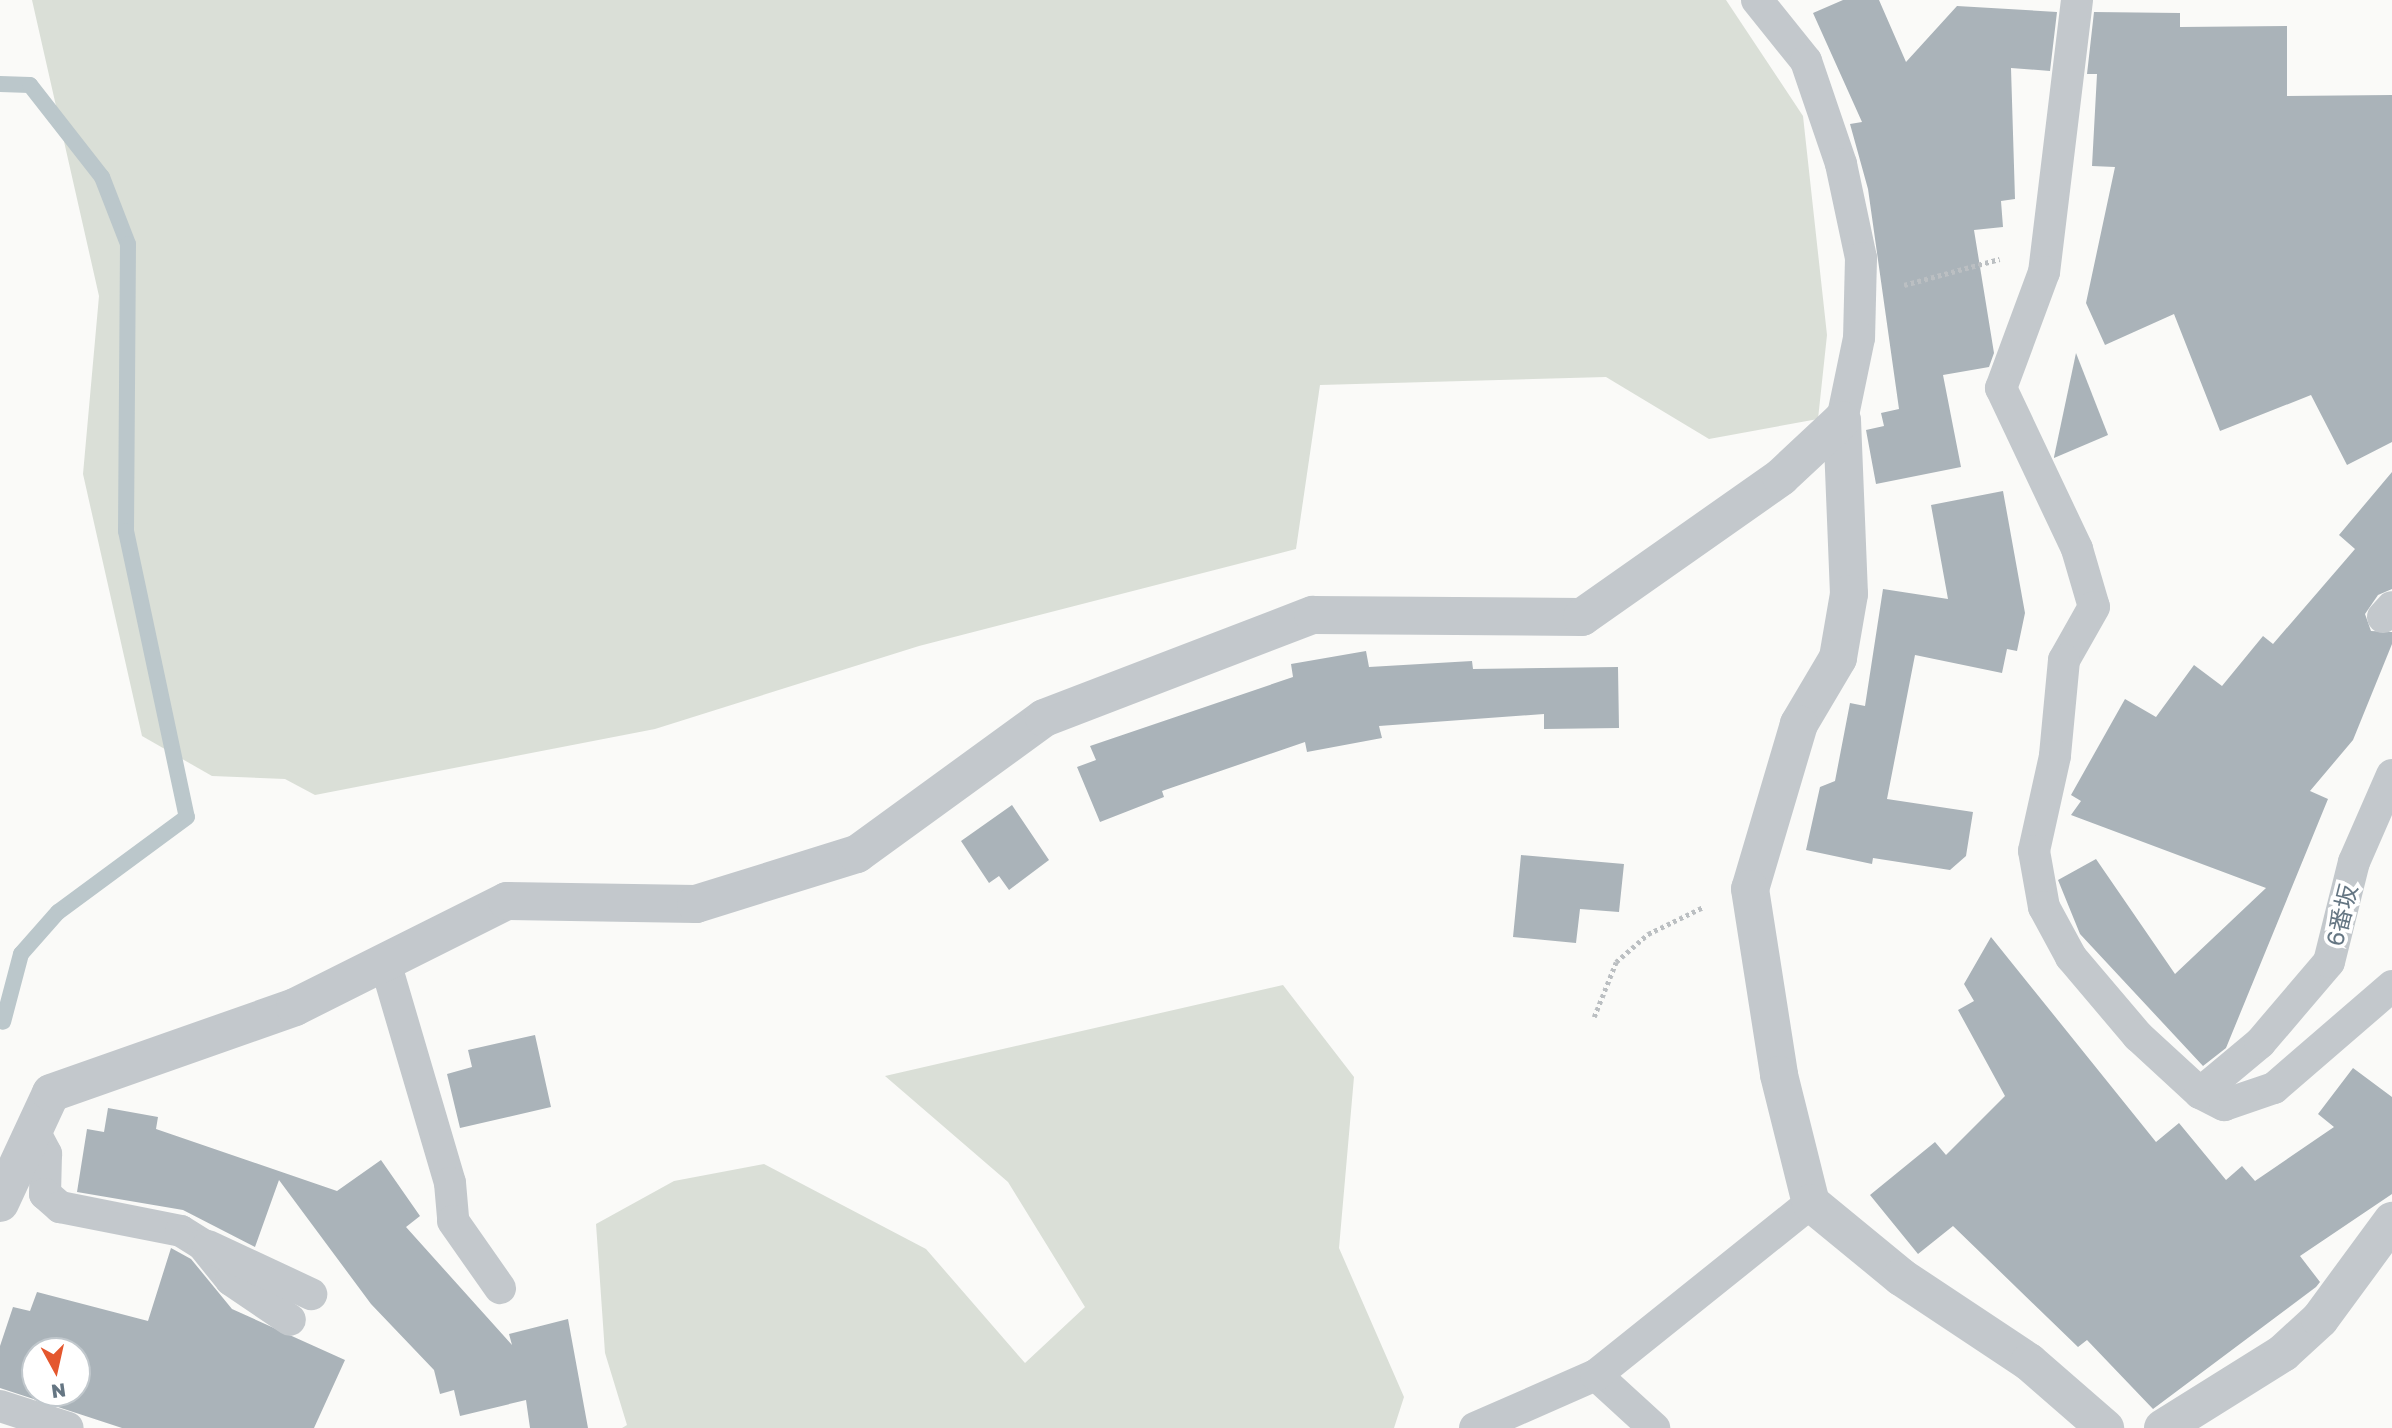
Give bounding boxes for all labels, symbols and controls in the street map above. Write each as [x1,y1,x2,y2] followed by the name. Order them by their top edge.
[2319,881,2363,949] street label: 6番坂
[21,1337,91,1407] north arrow
[50,1379,67,1404] text: N

